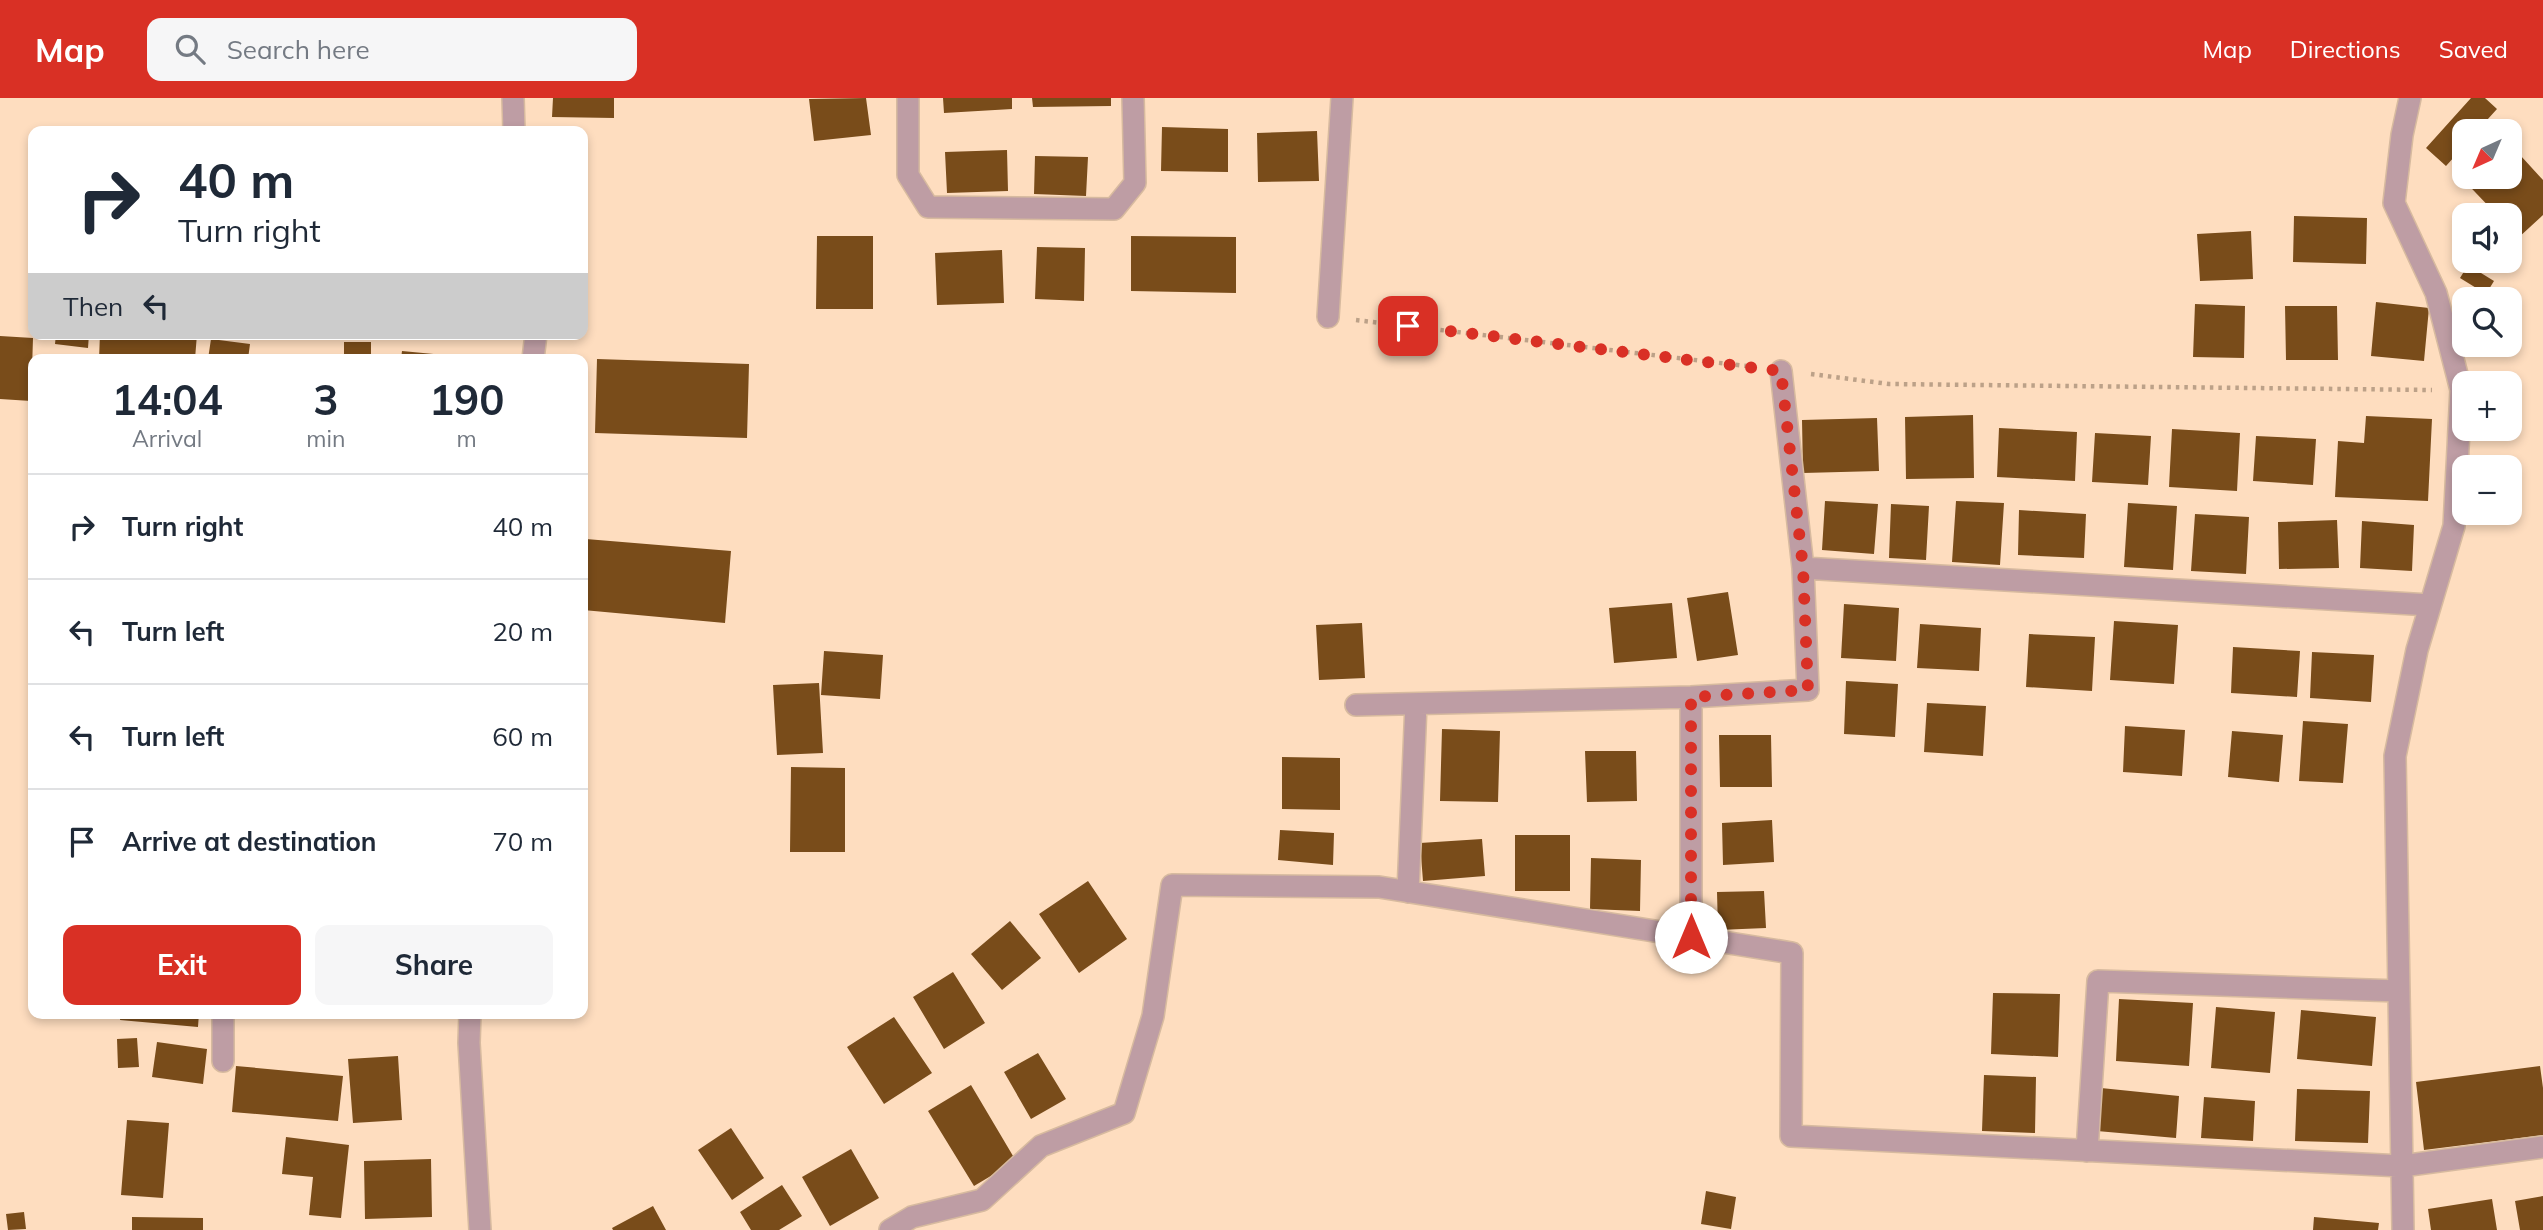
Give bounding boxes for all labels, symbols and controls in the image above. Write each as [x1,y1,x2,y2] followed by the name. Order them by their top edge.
[147,18,637,81] search box
[35,29,105,70] text: Map
[171,30,209,68] icon: search
[227,33,370,66] text: Search here
[2202,34,2252,64] text: Map
[2290,34,2401,64] text: Directions
[2439,34,2508,64] text: Saved
[2452,119,2522,189] north arrow
[2452,119,2522,525] map controls
[178,149,294,210] text: 40 m
[63,154,154,245] icon: right
[2452,203,2522,273] button: sound
[178,210,321,250] text: Turn right
[137,287,175,325] icon: left
[2452,287,2522,357] button: search
[63,290,123,323] text: Then
[1378,296,1438,356] pin
[1389,307,1427,345] icon: arrive
[2452,371,2522,441] button: +
[112,373,223,426] text: 14:04
[313,373,338,426] text: 3
[429,373,504,426] text: 190
[132,424,202,453] text: Arrival
[306,424,345,453] text: min
[457,424,477,453] text: m
[2452,455,2522,525] button: −
[63,508,101,546] icon: right
[122,510,243,543] text: Turn right
[492,510,553,543] text: 40 m
[63,613,101,651] icon: left
[122,615,224,648] text: Turn left
[492,615,553,648] text: 20 m
[63,718,101,756] icon: left
[122,720,224,753] text: Turn left
[492,720,553,753] text: 60 m
[63,823,101,861] icon: arrive
[122,825,377,858] text: Arrive at destination
[492,825,553,858] text: 70 m
[1654,900,1728,974] position arrow
[63,925,301,1005] button: Exit
[315,925,553,1005] button: Share

